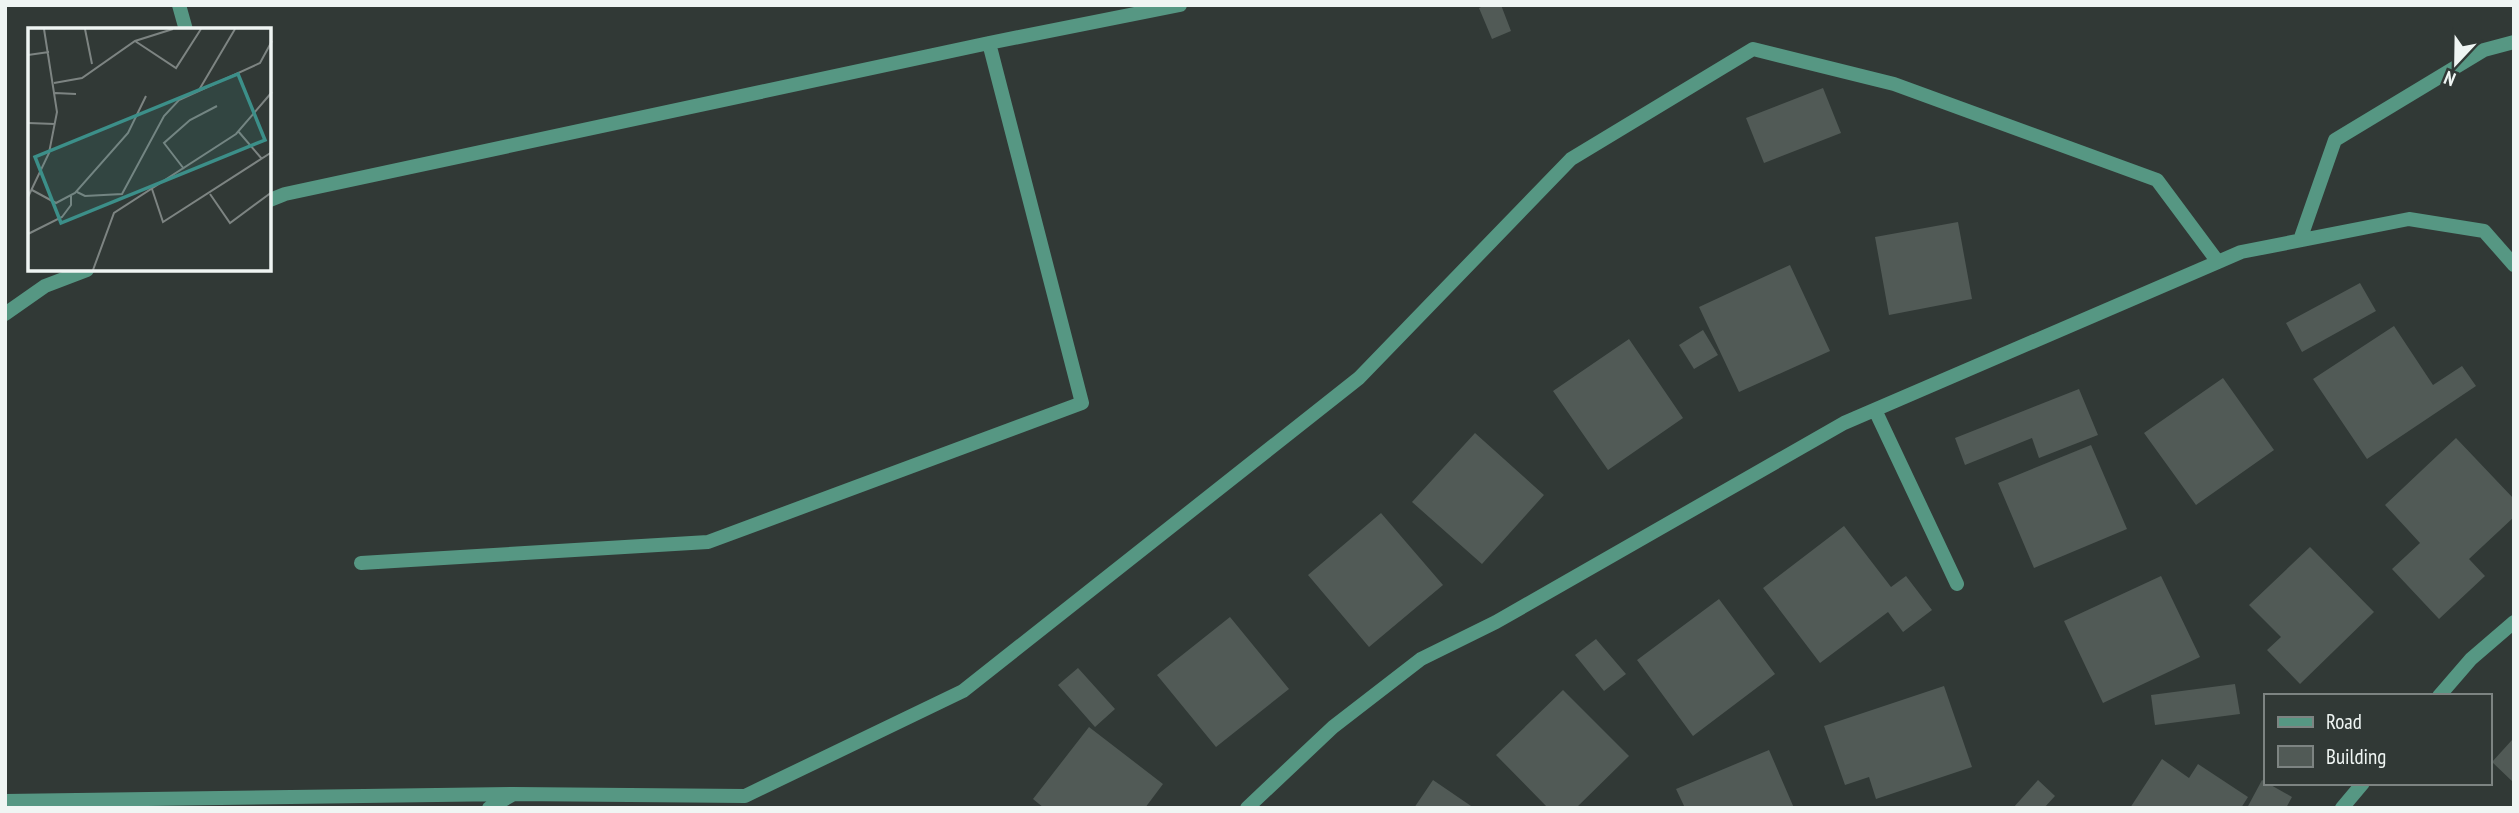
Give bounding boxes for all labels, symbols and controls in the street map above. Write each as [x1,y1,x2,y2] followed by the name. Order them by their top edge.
[28,28,271,271] inset map
[2421,28,2491,98] north arrow
[2440,66,2459,92] text: N
[2264,694,2491,785] legend
[2326,708,2362,735] text: Road
[2326,743,2386,770] text: Building

